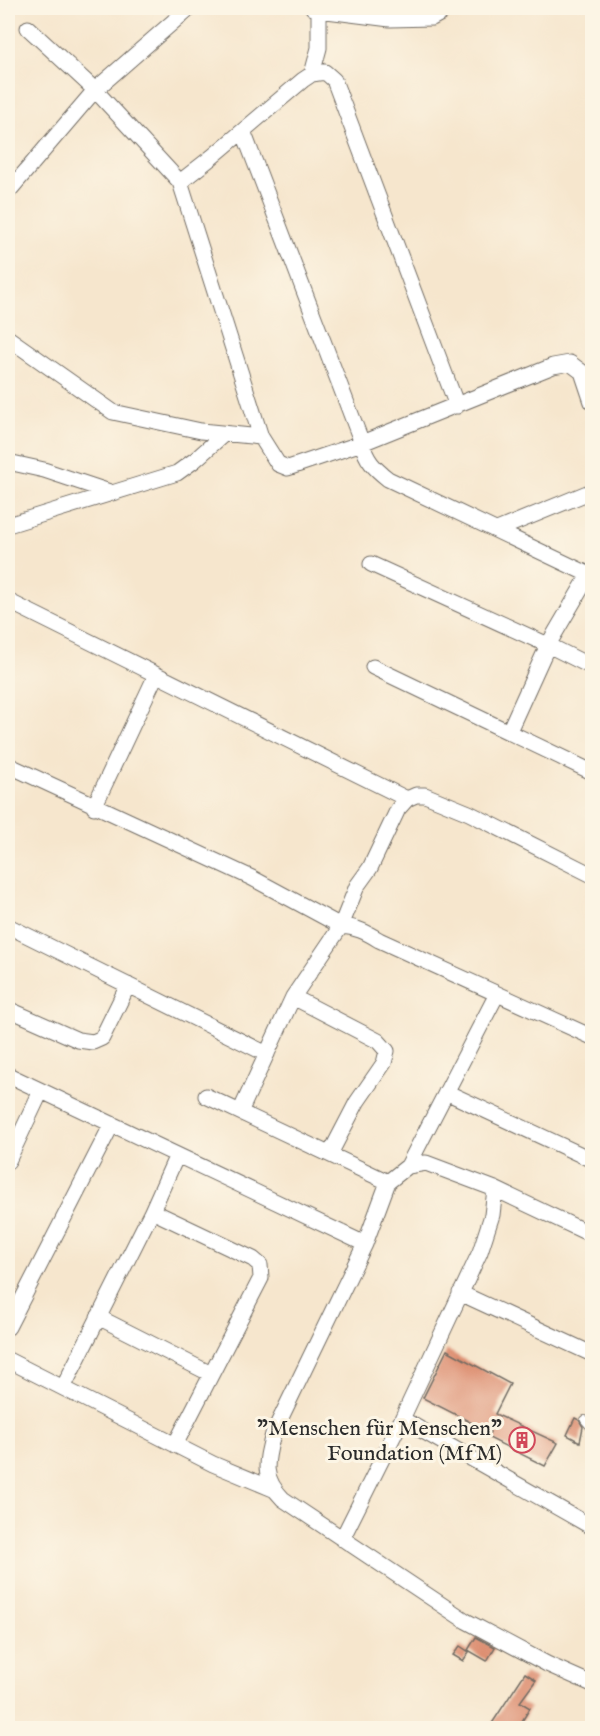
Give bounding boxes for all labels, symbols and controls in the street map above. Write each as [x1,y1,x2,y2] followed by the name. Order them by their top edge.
[257,1415,502,1468] place label: "Menschen für Menschen" Foundation (MfM)
[507,1425,537,1455] building icon: "Menschen für Menschen" Foundation (MfM)

